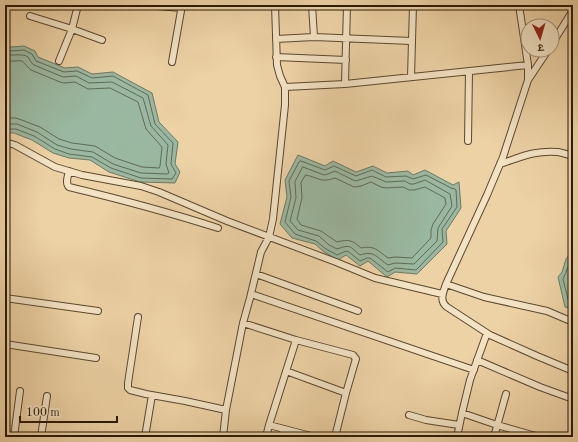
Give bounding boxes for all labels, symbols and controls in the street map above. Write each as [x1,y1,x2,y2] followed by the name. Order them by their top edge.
[520,18,560,58] north arrow
[536,41,545,52] text: उ
[20,398,117,424] scale bar
[26,407,60,419] text: 100 m

